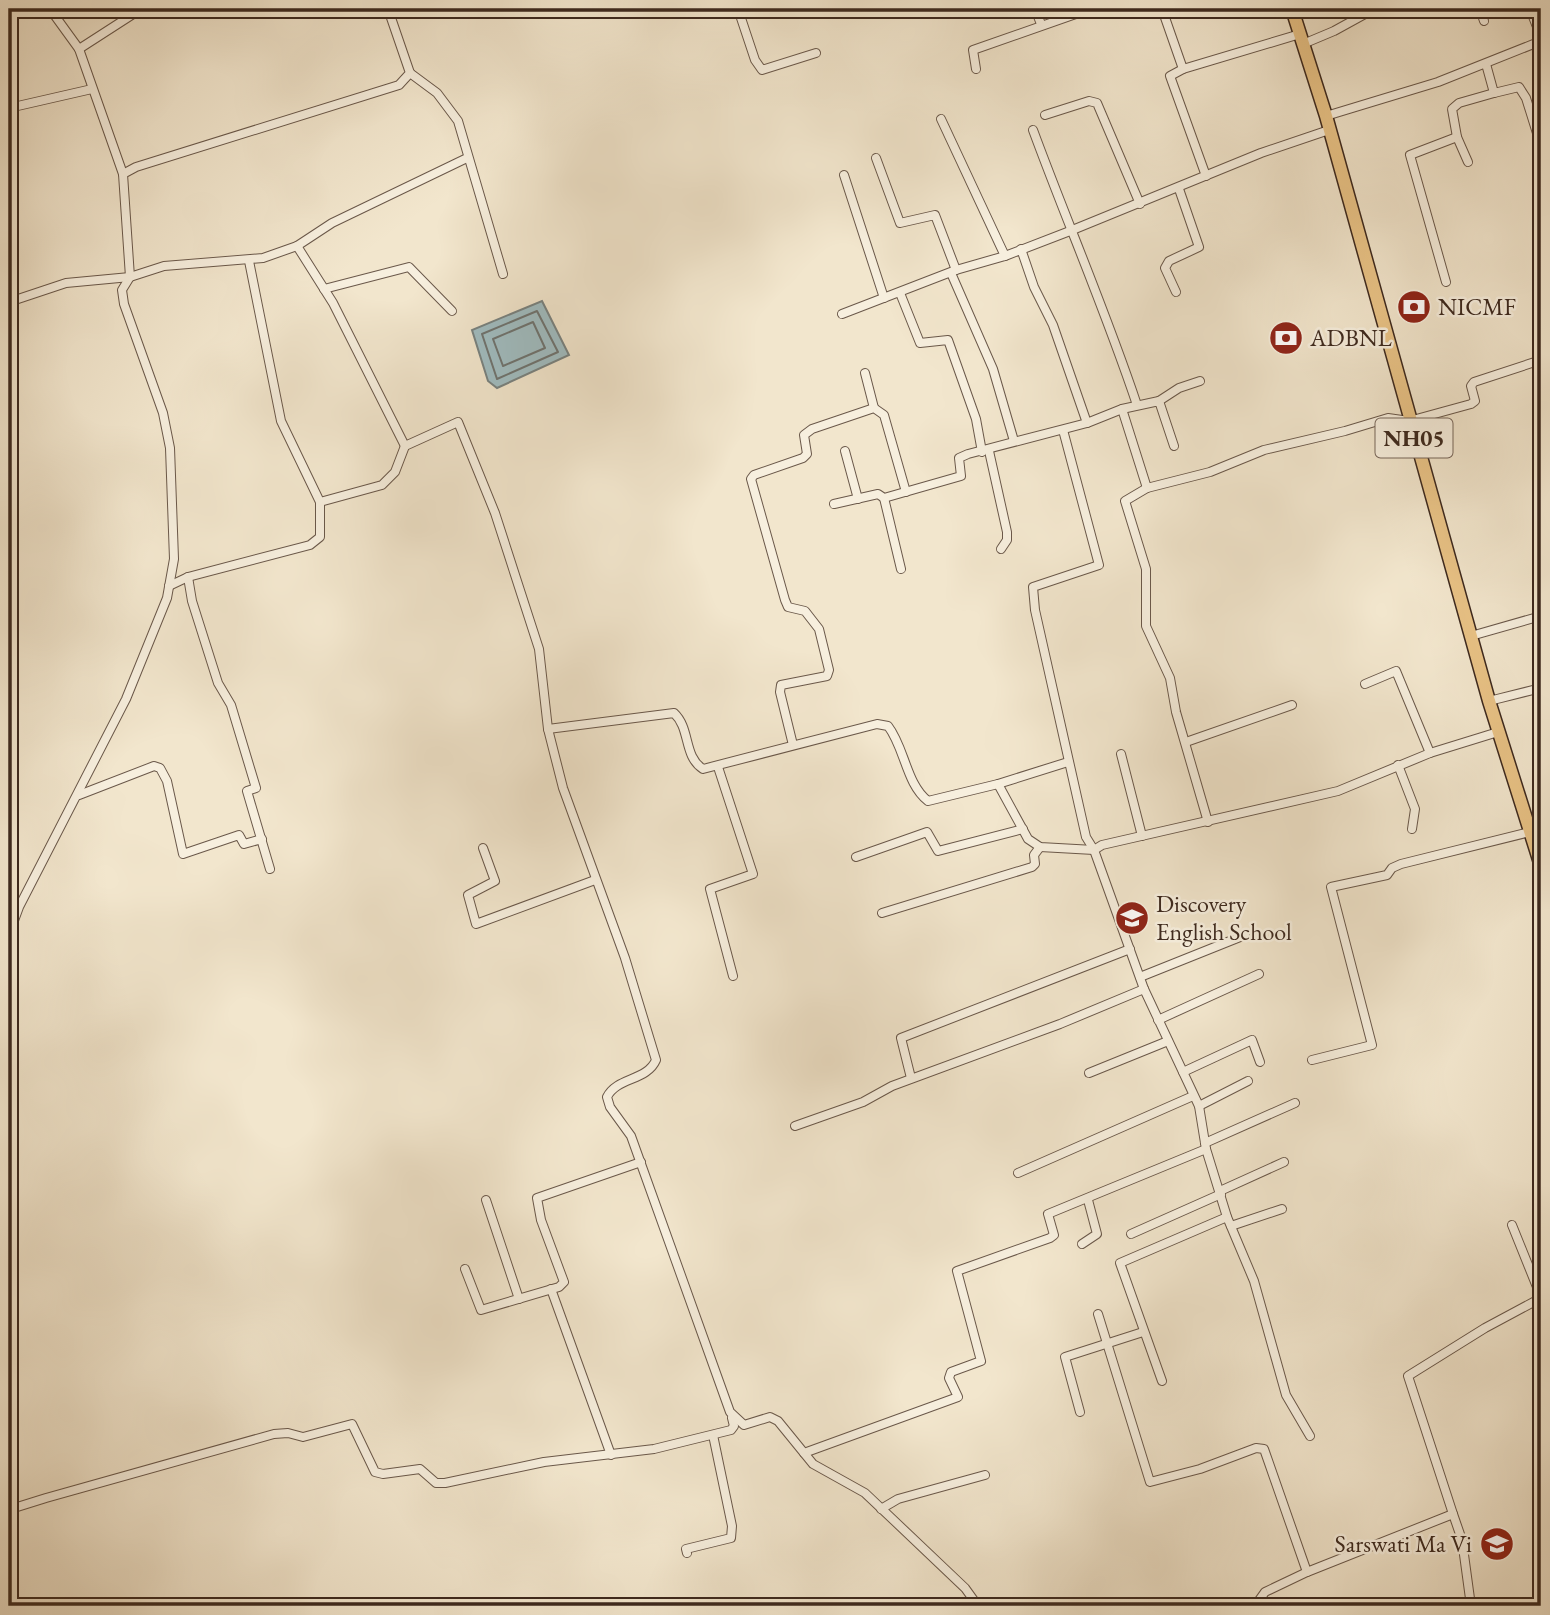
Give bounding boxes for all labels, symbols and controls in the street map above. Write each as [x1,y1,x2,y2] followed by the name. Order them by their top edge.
[1395,288,1433,326] bank icon: NICMF
[1438,291,1516,322] place label: NICMF
[1267,319,1305,357] bank icon: ADBNL
[1309,322,1392,353] place label: ADBNL
[1376,418,1452,458] road number: NH05
[1156,888,1292,947] place label: Discovery English School
[1113,899,1151,937] school or university icon: Discovery English School
[1478,1525,1516,1563] school or university icon: Sarswati Ma Vi
[1335,1528,1472,1559] place label: Sarswati Ma Vi

